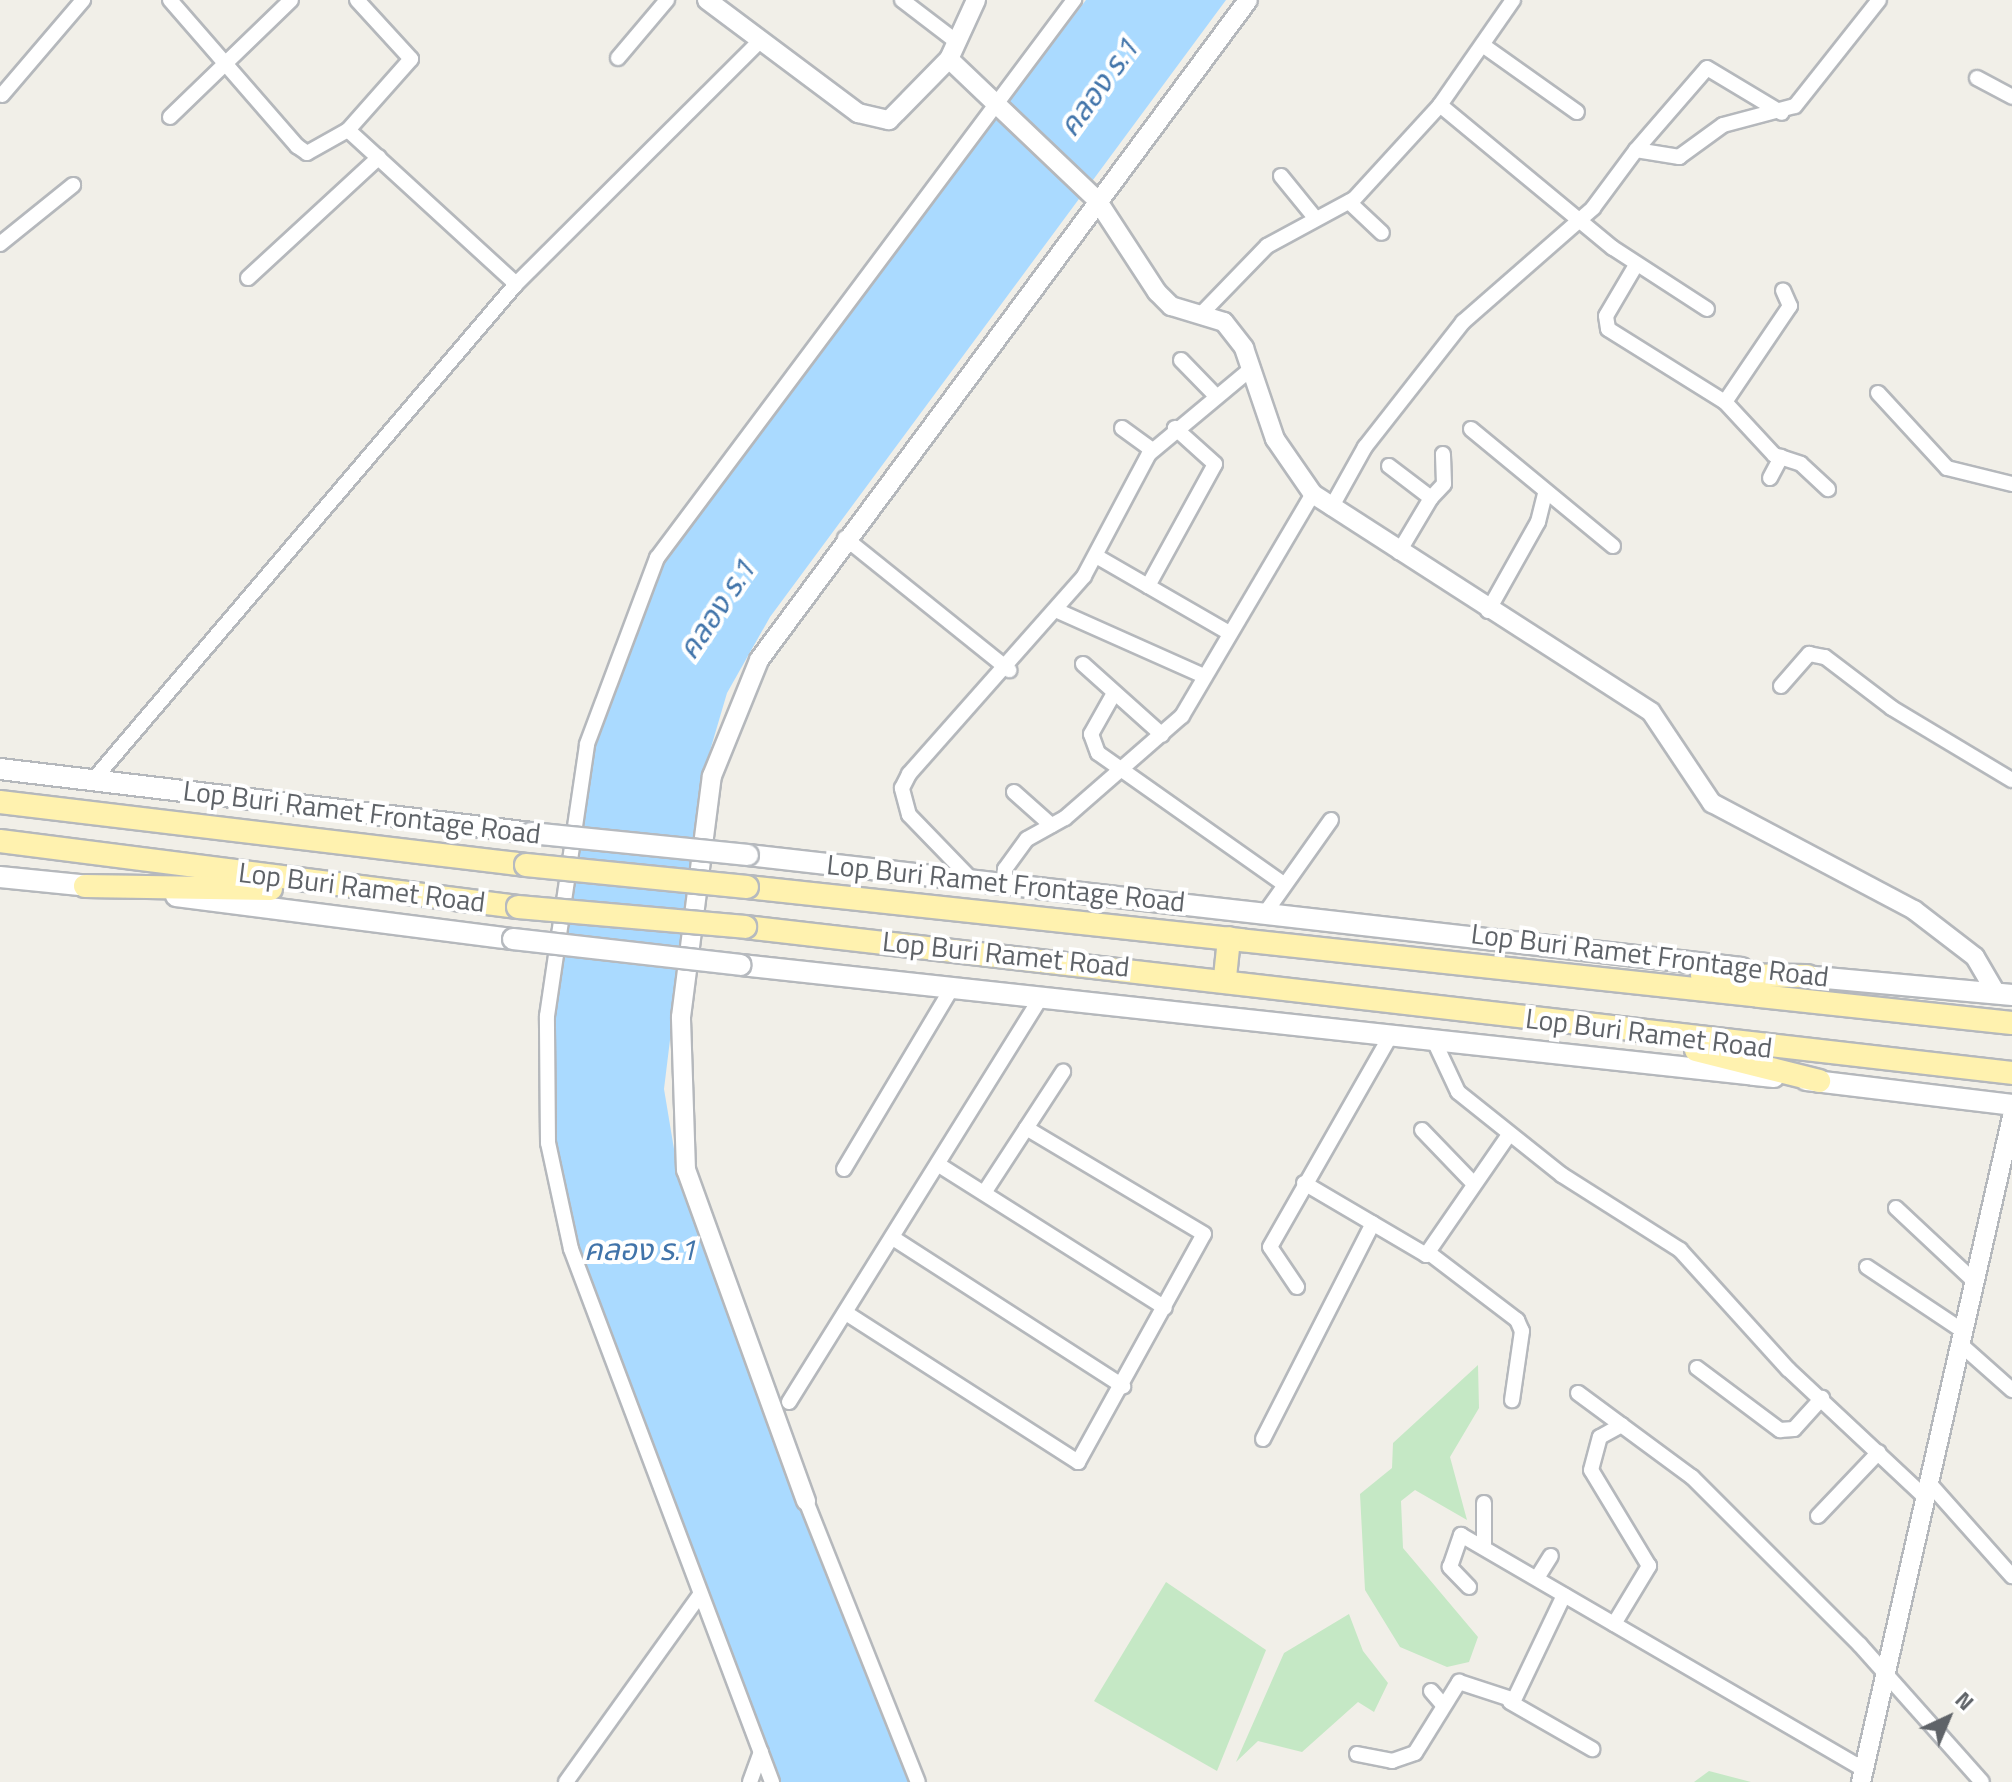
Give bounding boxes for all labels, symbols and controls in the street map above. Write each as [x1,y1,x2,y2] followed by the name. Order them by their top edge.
[1051,31,1145,143] water label: คลอง ร.1
[670,553,762,665] water label: คลอง ร.1
[181,773,543,851] street label: Lop Buri Ramet Frontage Road
[825,847,1187,919] street label: Lop Buri Ramet Frontage Road
[237,855,487,919] street label: Lop Buri Ramet Road
[1469,916,1831,994] street label: Lop Buri Ramet Frontage Road
[881,924,1131,984] street label: Lop Buri Ramet Road
[1524,1001,1774,1065] street label: Lop Buri Ramet Road
[584,1231,696,1267] water label: คลอง ร.1
[1908,1678,1988,1758] north arrow
[1947,1683,1982,1718] text: N

